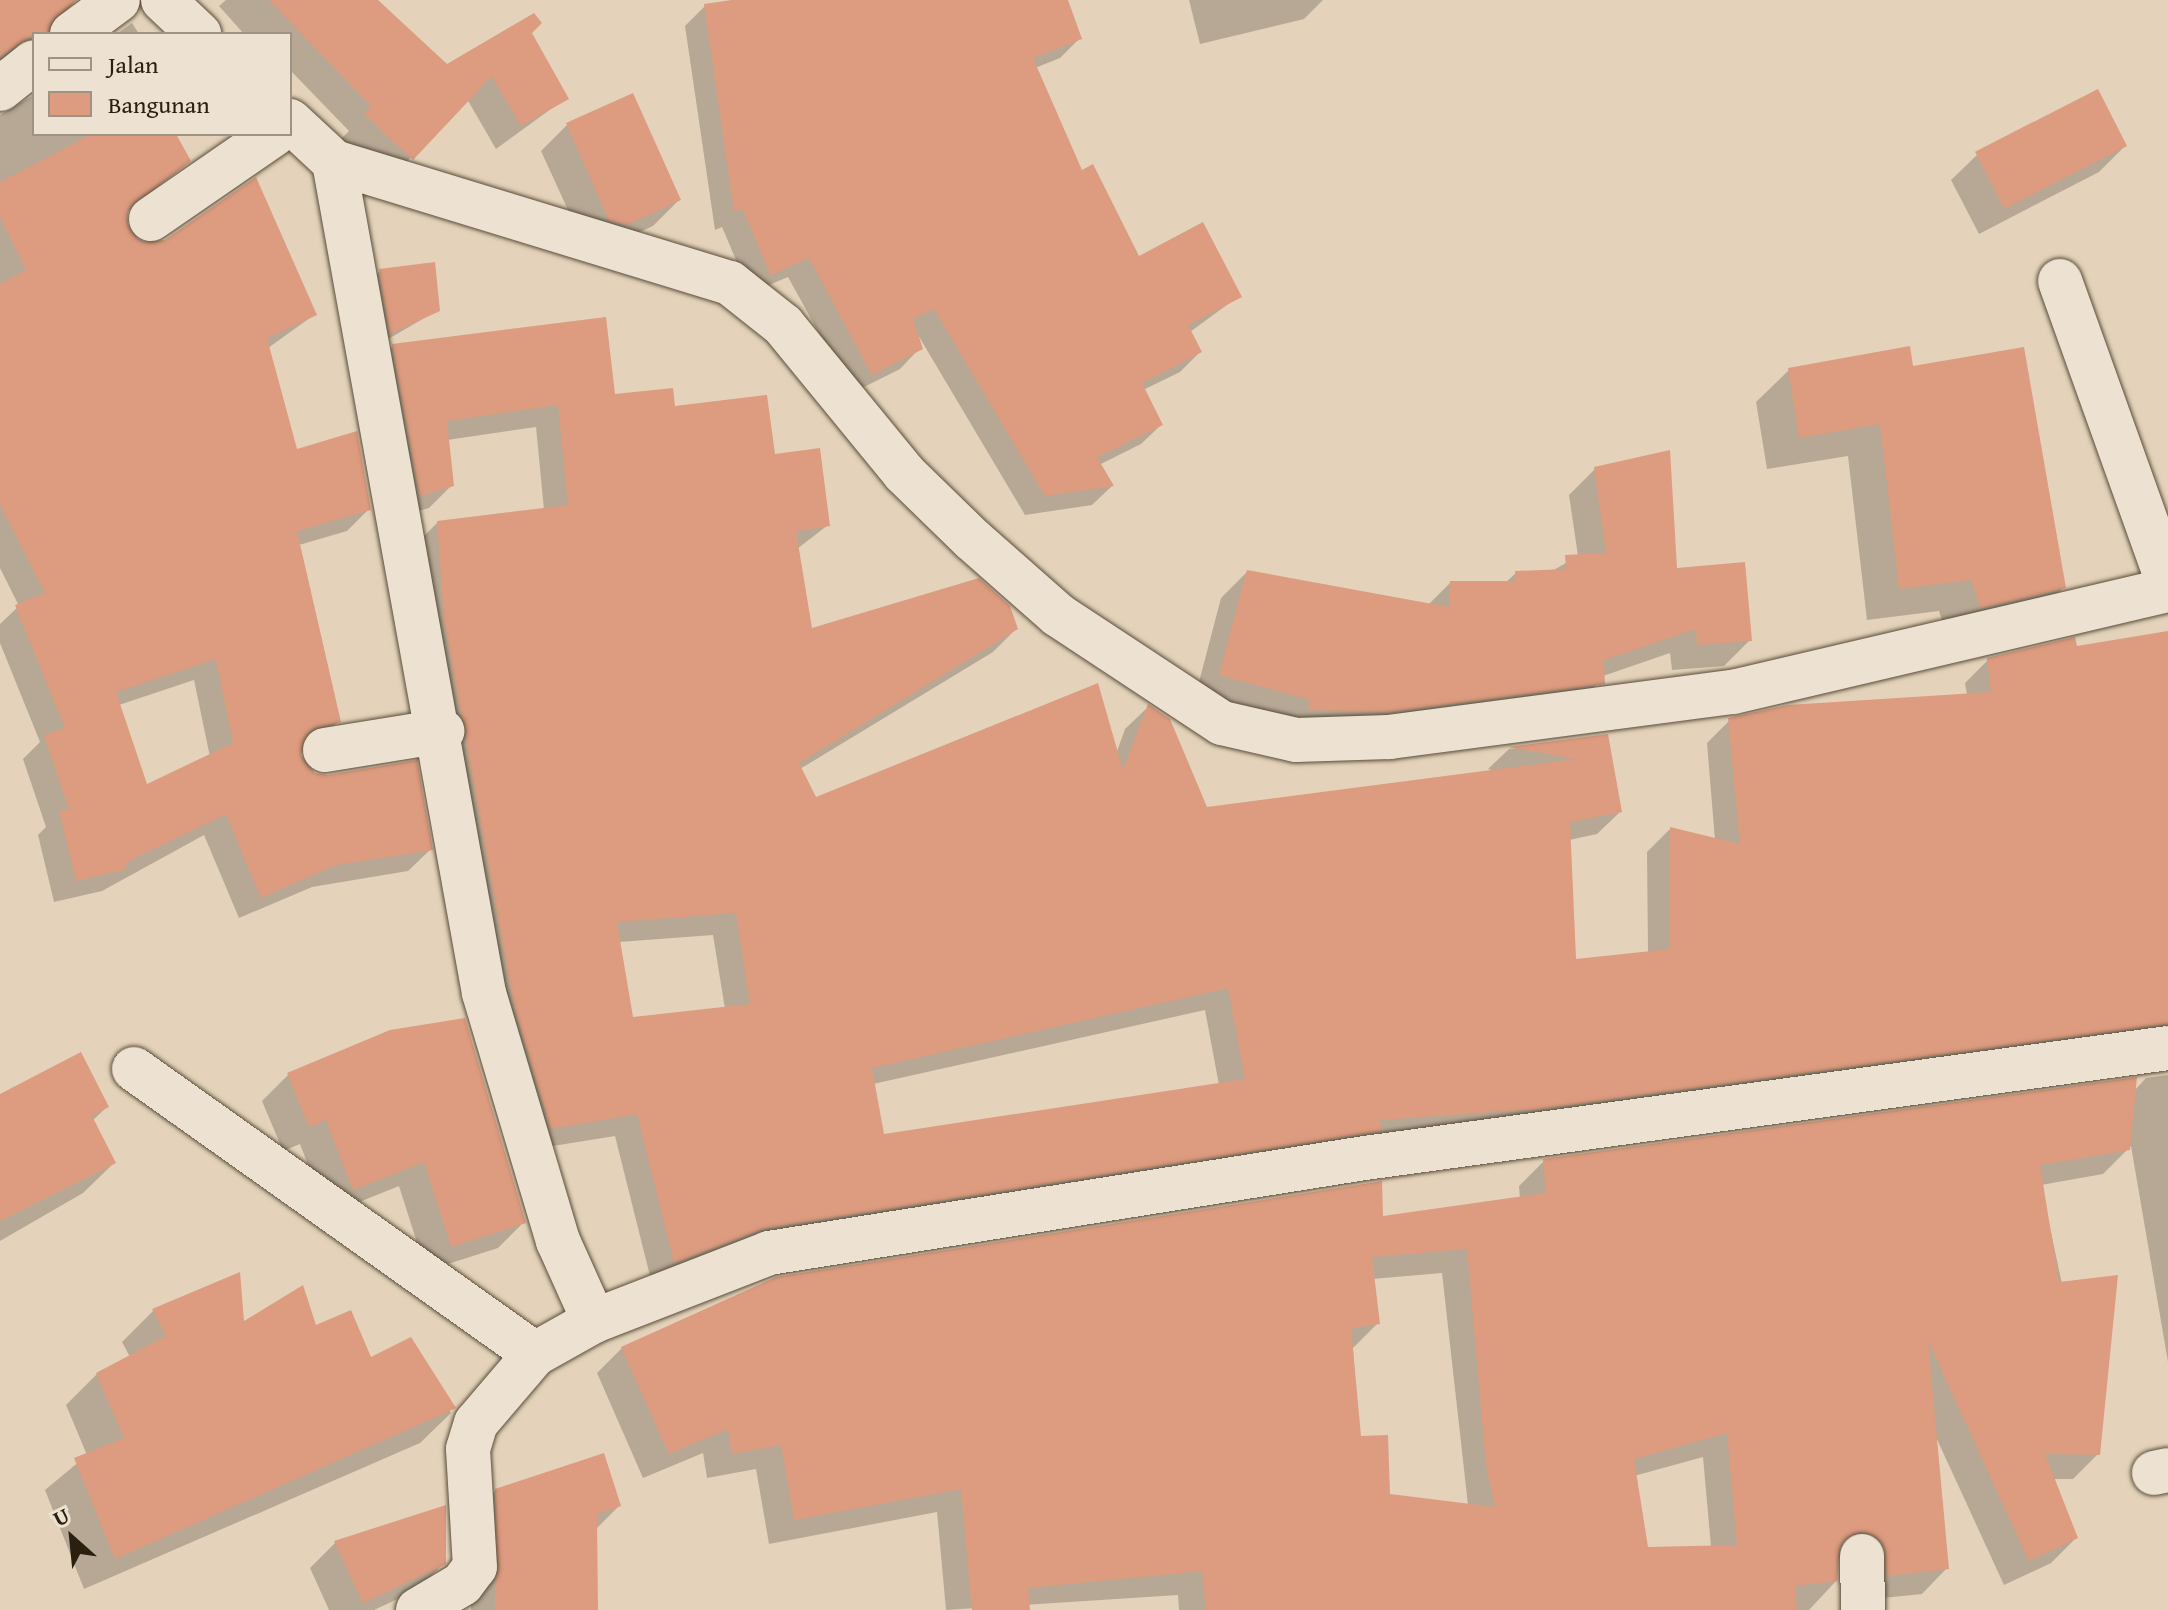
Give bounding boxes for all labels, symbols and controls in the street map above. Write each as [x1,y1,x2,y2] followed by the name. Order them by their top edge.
[32,32,292,136] legend
[108,47,158,82] text: Jalan
[108,87,210,122] text: Bangunan
[32,1498,112,1578] north arrow
[47,1499,75,1534] text: U

